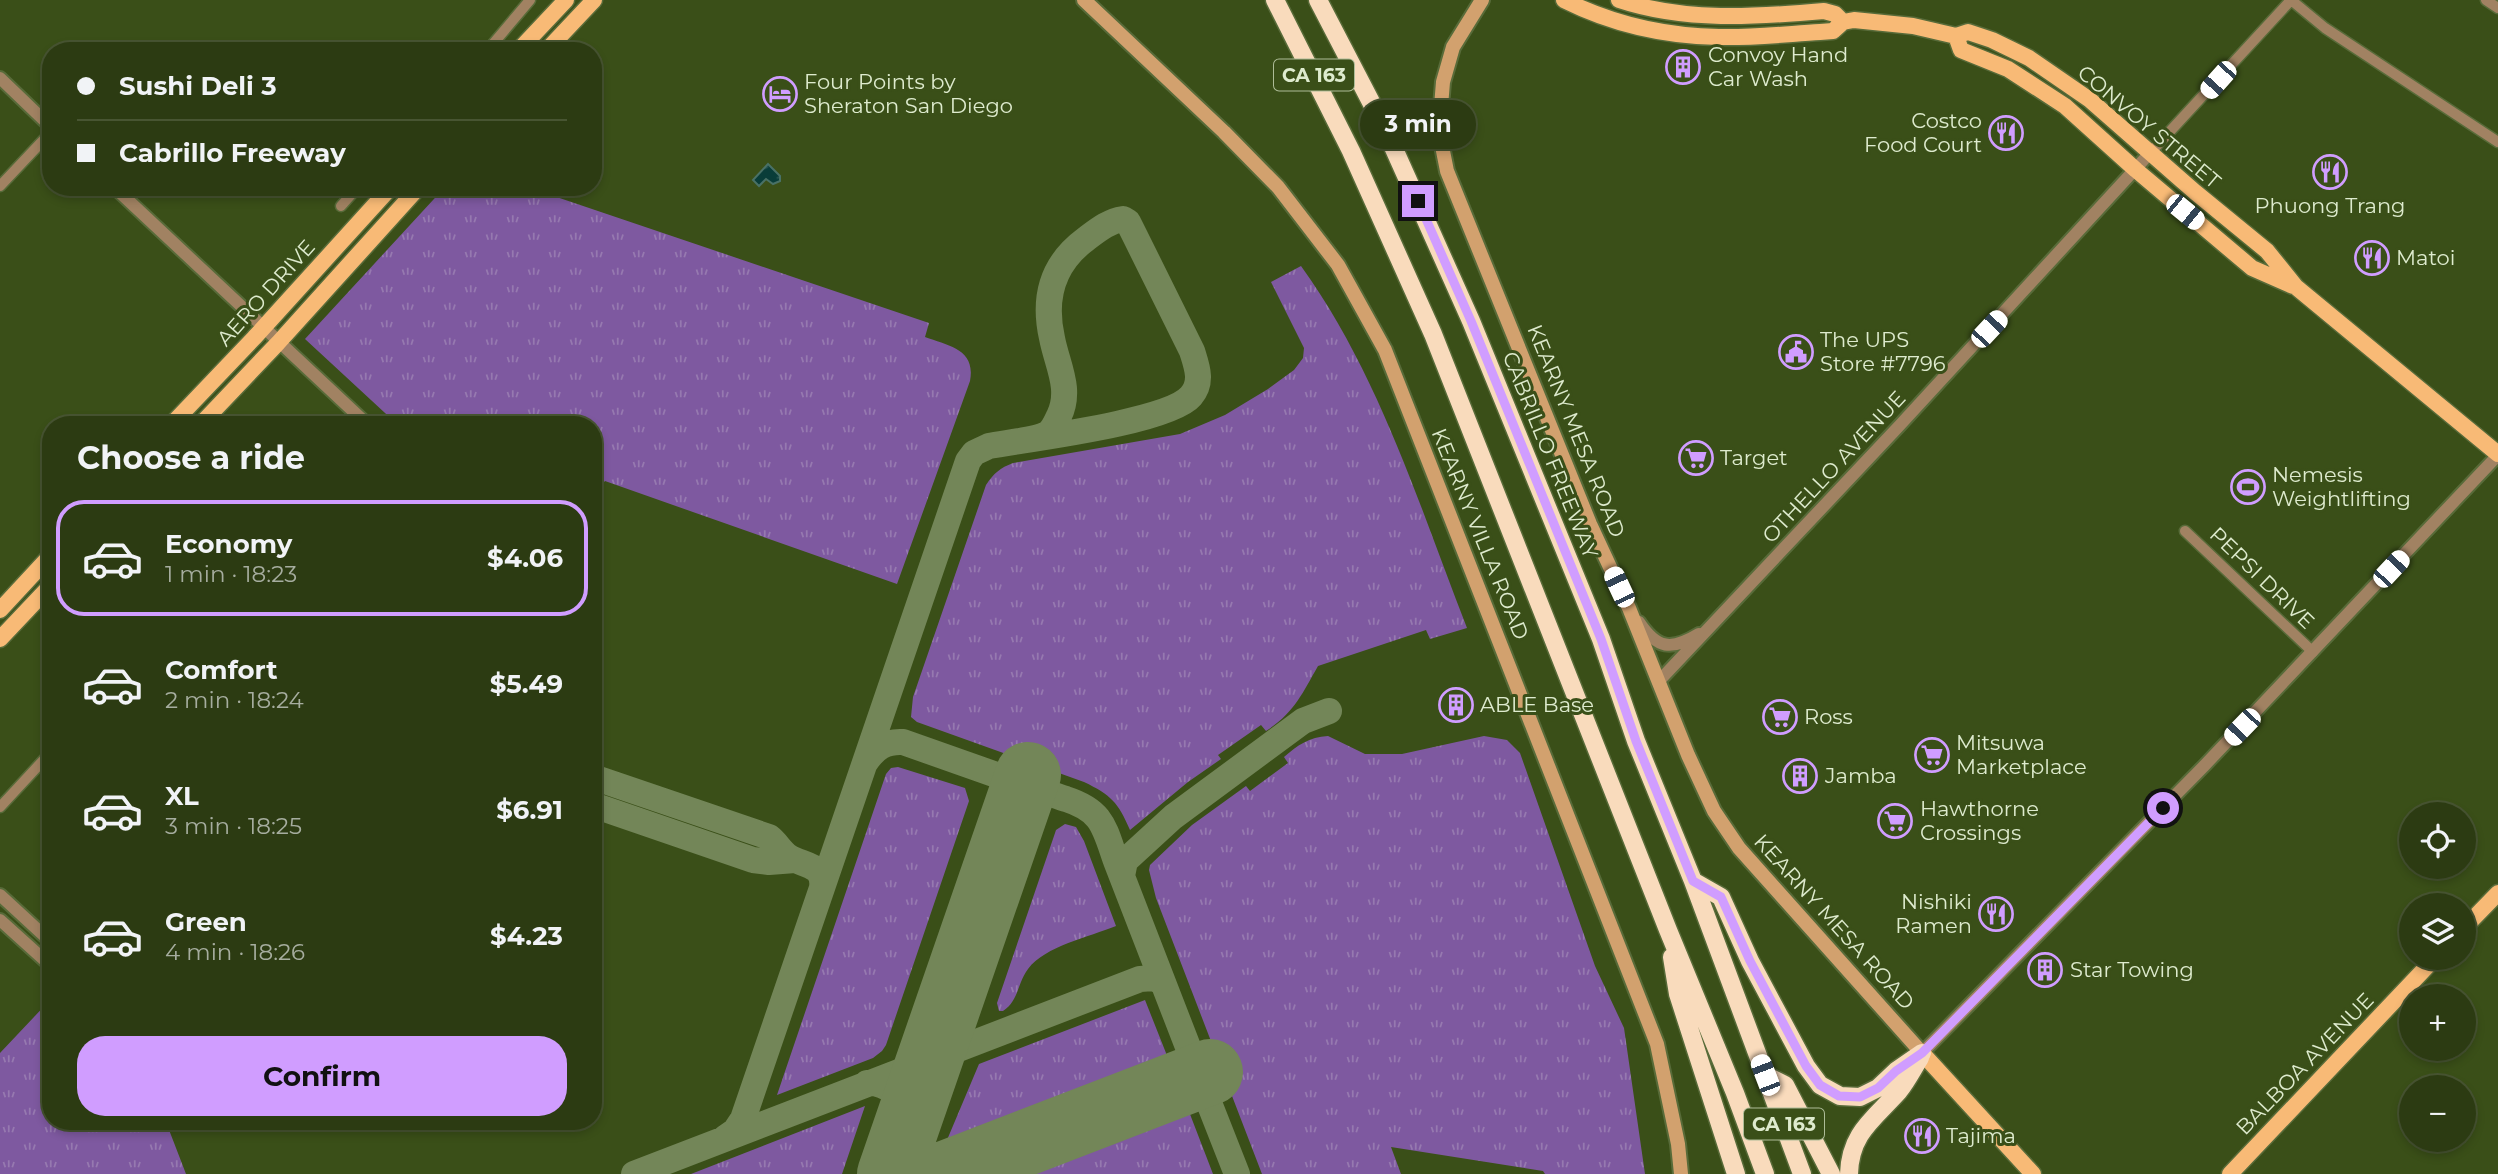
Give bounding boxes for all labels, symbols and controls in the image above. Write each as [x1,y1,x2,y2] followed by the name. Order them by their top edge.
[1708,42,1848,91] place label: Convoy Hand Car Wash
[1664,48,1702,86] building icon: Convoy Hand Car Wash
[2197,57,2240,103] car
[1274,60,1354,90] road number: CA 163
[2073,60,2226,194] street label: CONVOY STREET
[804,69,1013,118] place label: Four Points by Sheraton San Diego
[119,70,277,102] text: Sushi Deli 3
[761,75,799,113] hotel icon: Four Points by Sheraton San Diego
[1360,100,1476,148] callout: 3 min
[1864,108,1982,157] place label: Costco Food Court
[1384,110,1452,138] text: 3 min
[1987,114,2025,152] restaurant icon: Costco Food Court
[119,137,346,169] text: Cabrillo Freeway
[2311,153,2349,191] restaurant icon: Phuong Trang
[1402,185,1434,217] route end
[2163,191,2208,233] car
[2255,193,2405,218] place label: Phuong Trang
[211,234,320,351] street label: AERO DRIVE
[2353,239,2391,277] restaurant icon: Matoi
[2396,245,2455,270] place label: Matoi
[1967,306,2012,352] car
[1522,321,1631,541] street label: KEARNY MESA ROAD
[1820,327,1946,376] place label: The UPS Store #7796
[1777,333,1815,371] public building icon: The UPS Store #7796
[1498,348,1604,562] street label: CABRILLO FREEWAY
[1757,386,1911,548] street label: OTHELLO AVENUE
[1427,424,1534,643] street label: KEARNY VILLA ROAD
[77,438,305,477] text: Choose a ride
[1677,439,1715,477] supermarket icon: Target
[1720,445,1788,470] place label: Target
[2272,462,2411,511] place label: Nemesis Weightlifting
[2229,468,2267,506] sports icon: Nemesis Weightlifting
[2205,522,2320,634] street label: PEPSI DRIVE
[81,527,144,590] icon: car
[165,528,292,560] text: Economy
[487,542,563,574] text: $4.06
[2369,546,2414,592] car
[165,560,297,588] text: 1 min · 18:23
[1601,564,1638,610] car
[81,653,144,716] icon: car
[165,654,277,686] text: Comfort
[490,668,563,700] text: $5.49
[165,686,304,714] text: 2 min · 18:24
[1437,686,1475,724] building icon: ABLE Base
[1480,692,1594,717] place label: ABLE Base
[1761,698,1799,736] supermarket icon: Ross
[1804,704,1853,729] place label: Ross
[2220,705,2265,749] car
[1956,730,2087,779] place label: Mitsuwa Marketplace
[1913,736,1951,774] supermarket icon: Mitsuwa Marketplace
[1781,757,1819,795] building icon: Jamba
[1824,763,1897,788] place label: Jamba
[81,779,144,842] icon: car
[165,780,199,812] text: XL
[2147,792,2179,824] route start
[496,794,563,826] text: $6.91
[1920,796,2039,845] place label: Hawthorne Crossings
[1876,802,1914,840] supermarket icon: Hawthorne Crossings
[2399,802,2476,1152] map controls
[2399,802,2476,879] button: locate
[165,812,302,840] text: 3 min · 18:25
[1749,829,1920,1015] street label: KEARNY MESA ROAD
[1895,889,1972,938] place label: Nishiki Ramen
[2399,893,2476,970] button: layers
[1977,895,2015,933] restaurant icon: Nishiki Ramen
[81,905,144,968] icon: car
[165,906,247,938] text: Green
[490,920,563,952] text: $4.23
[165,938,305,966] text: 4 min · 18:26
[2026,951,2064,989] building icon: Star Towing
[2070,957,2194,982] place label: Star Towing
[2399,984,2476,1061] button: +
[2231,988,2379,1140] street label: BALBOA AVENUE
[77,1036,567,1116] button: Confirm
[1748,1052,1783,1098] car
[2399,1075,2476,1152] button: −
[1744,1108,1824,1140] road number: CA 163
[1903,1117,1941,1155] restaurant icon: Tajima
[1946,1123,2016,1148] place label: Tajima

